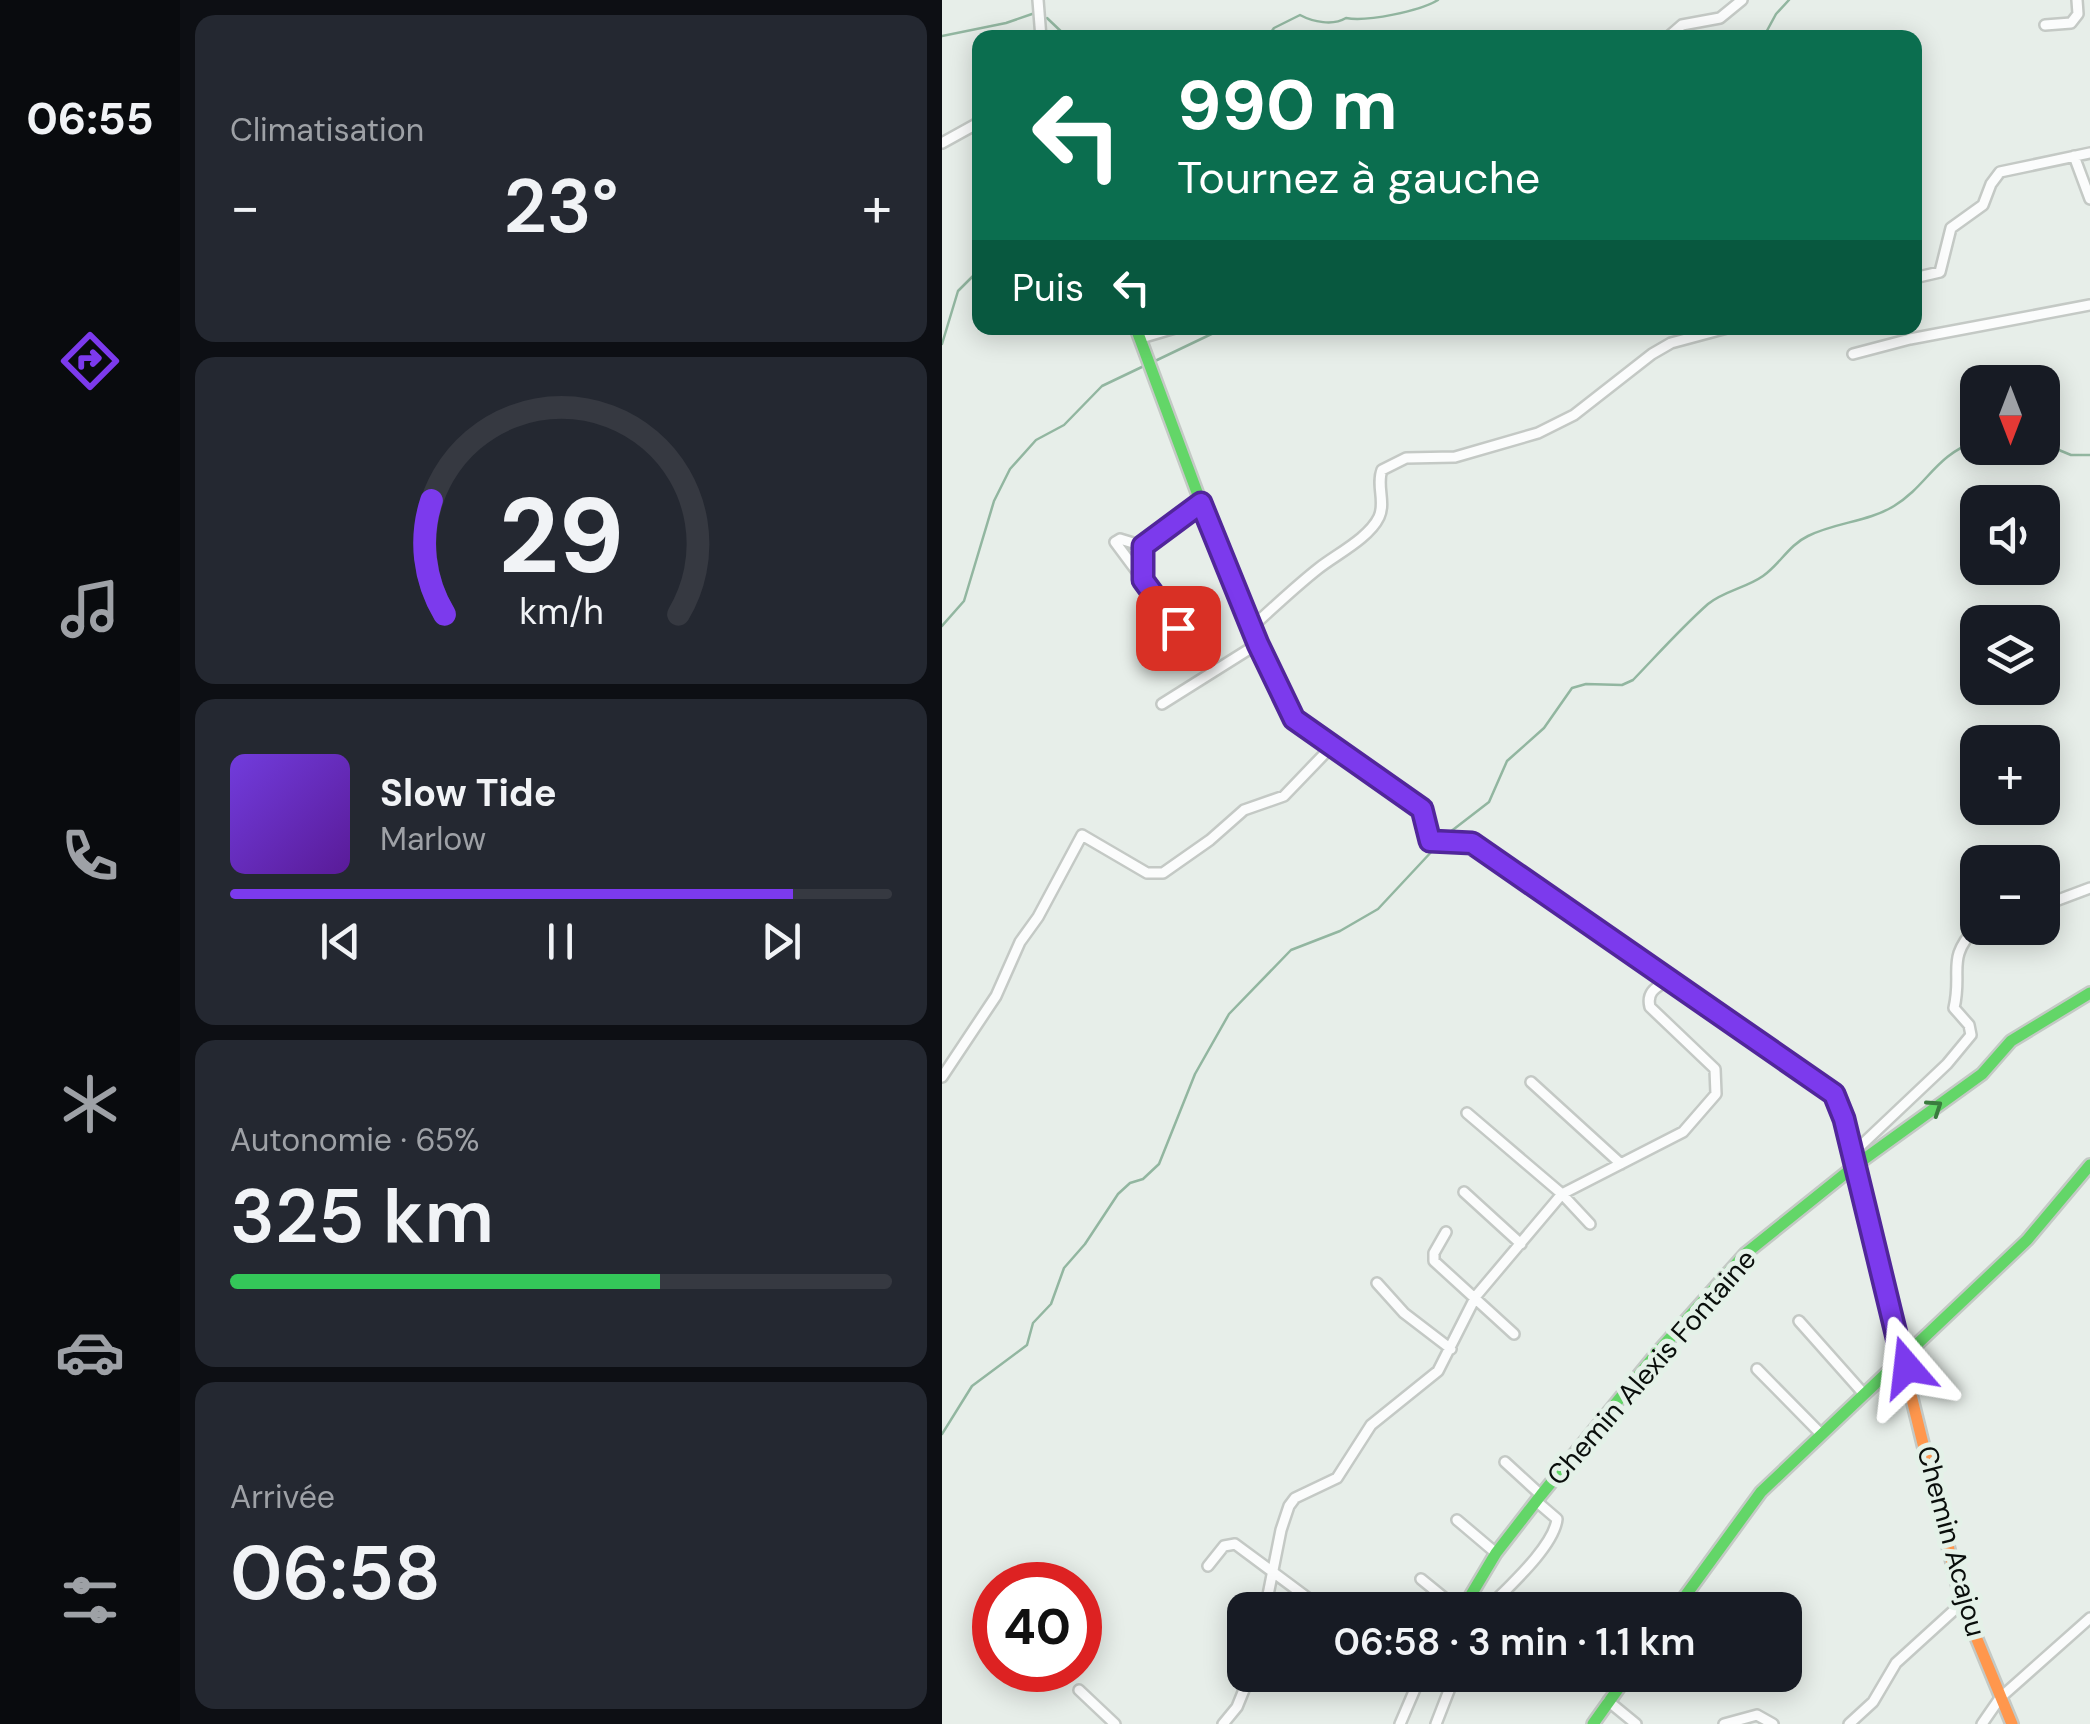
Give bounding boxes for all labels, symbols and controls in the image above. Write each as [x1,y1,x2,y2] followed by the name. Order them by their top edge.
[1177,60,1398,151] text: 990 m
[1012,70,1142,200] icon: left
[26,89,154,148] text: 06:55
[230,109,424,151] text: Climatisation
[1177,148,1540,207] text: Tournez à gauche
[504,158,618,255] text: 23°
[230,171,260,243] text: −
[862,171,892,243] text: +
[1104,260,1159,315] icon: left
[1012,263,1084,313] text: Puis
[55,326,125,396] icon: directions
[1960,365,2060,465] north arrow
[1960,365,2060,945] map controls
[498,469,624,604] text: 29
[1960,485,2060,585] button: sound
[55,574,125,644] icon: music
[1136,586,1221,671] pin
[519,589,603,635] text: km/h
[1151,601,1206,656] icon: arrive
[1960,605,2060,705] button: layers
[1960,725,2060,825] button: +
[380,768,557,818] text: Slow Tide
[380,818,486,860] text: Marlow
[55,821,125,891] icon: phone
[1960,845,2060,945] button: −
[313,914,368,969] icon: previous
[533,914,588,969] icon: pause
[754,914,809,969] icon: next
[55,1069,125,1139] icon: climate
[1924,1101,1942,1120] one-way arrow
[230,1119,480,1161] text: Autonomie · 65%
[230,1168,494,1265] text: 325 km
[1539,1241,1764,1493] street label: Chemin Alexis Fontaine
[1855,1315,1959,1419] position arrow
[55,1317,125,1387] icon: car
[1908,1442,1995,1640] street label: Chemin Acajou
[230,1476,335,1518] text: Arrivée
[230,1525,441,1622] text: 06:58
[972,1562,1102,1692] speed limit sign: 40
[55,1565,125,1635] icon: filters
[1334,1617,1696,1667] text: 06:58 · 3 min · 1.1 km

